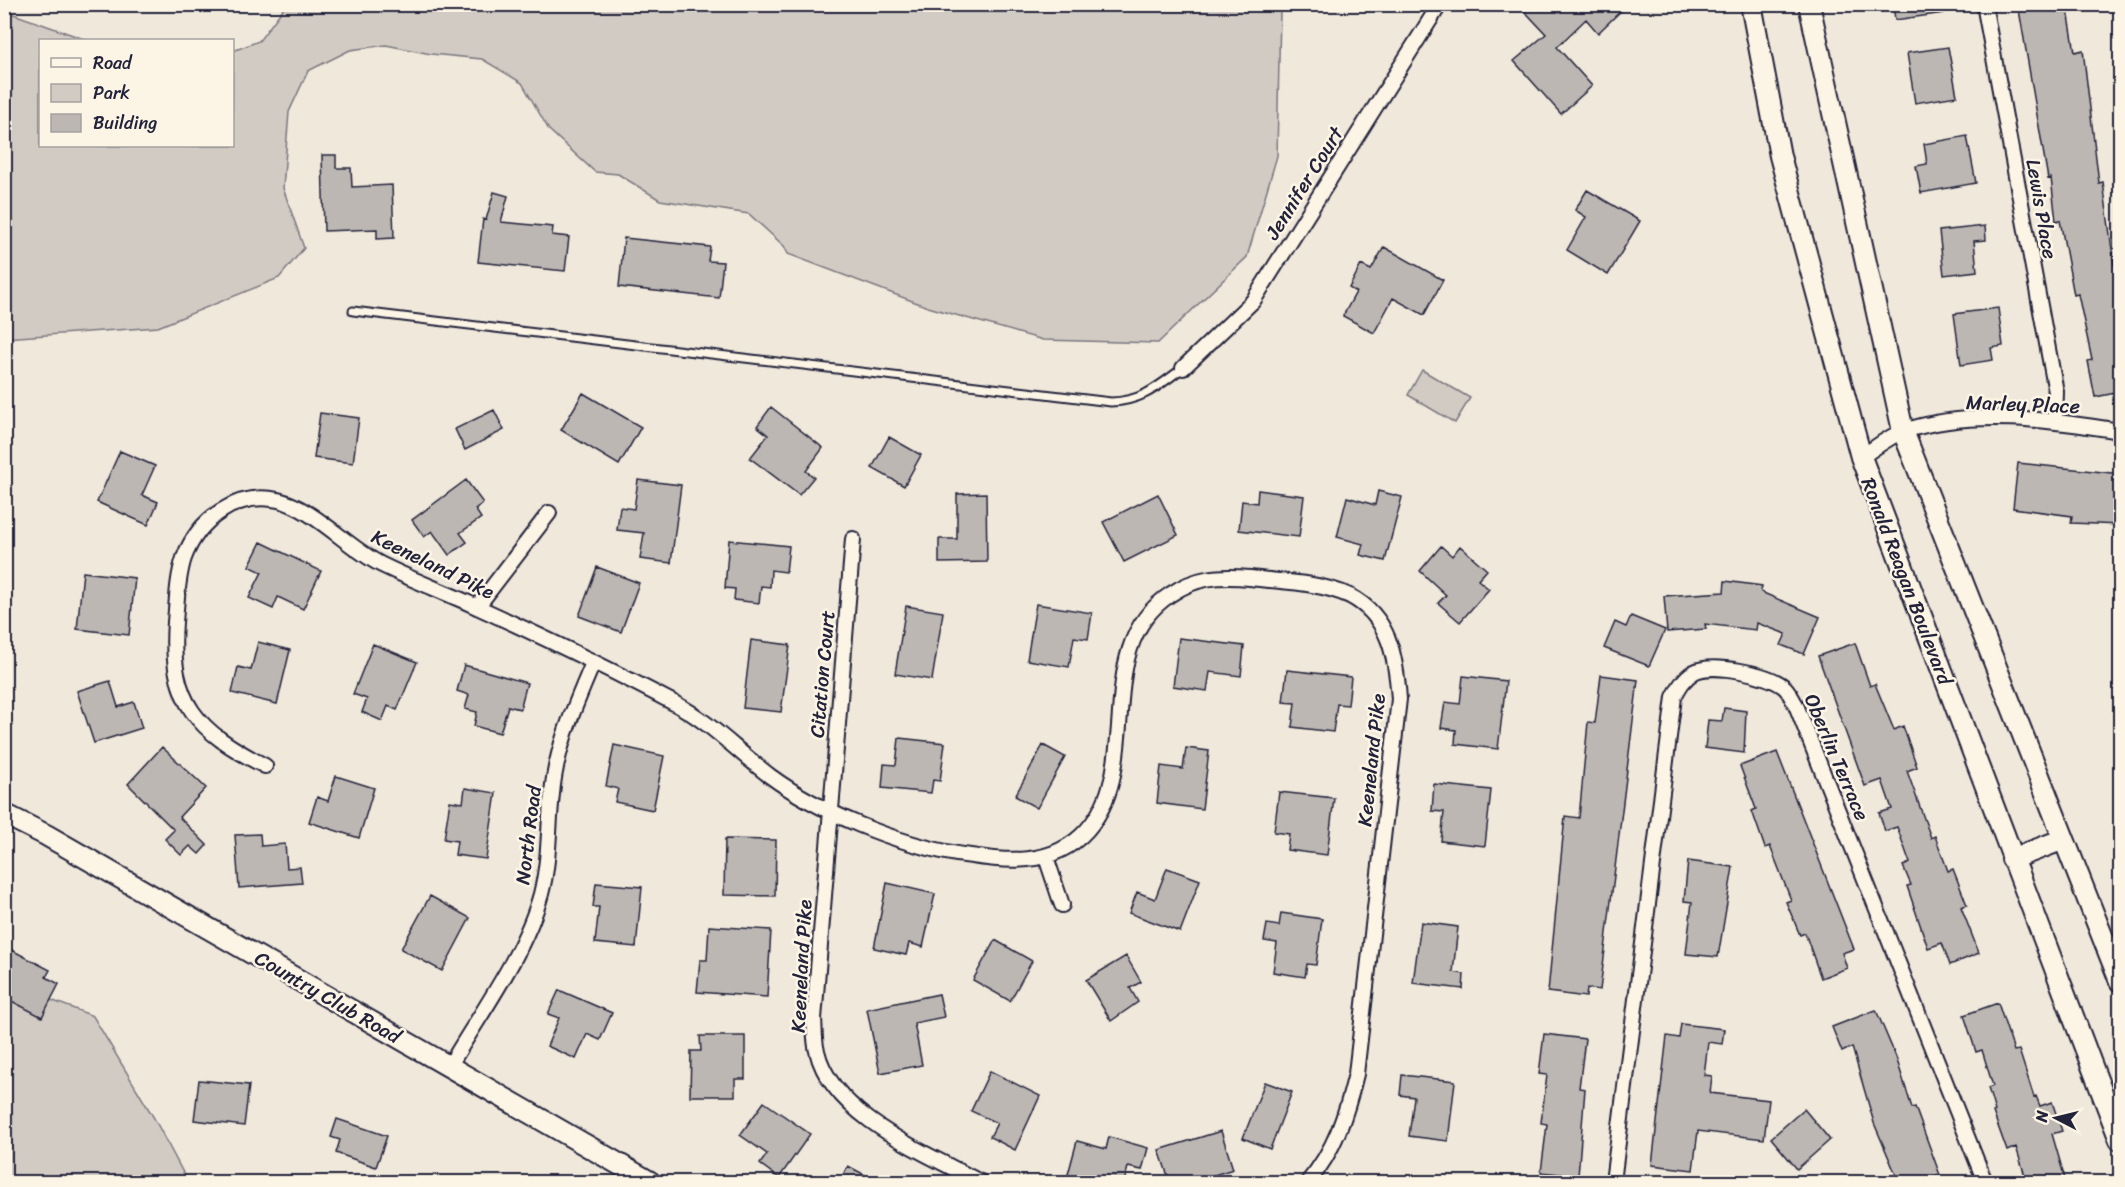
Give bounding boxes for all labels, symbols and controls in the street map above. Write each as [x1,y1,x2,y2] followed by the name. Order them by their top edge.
[39,39,234,147] legend
[93,47,133,79] text: Road
[93,77,130,109] text: Park
[93,107,157,139] text: Building
[1255,119,1354,248] street label: Jennifer Court
[2016,156,2068,262] street label: Lewis Place
[1965,385,2081,424] street label: Marley Place
[1851,472,1963,691] street label: Ronald Reagan Boulevard
[365,519,501,610] street label: Keeneland Pike
[800,609,846,739] street label: Citation Court
[1794,688,1879,826] street label: Oberlin Terrace
[1347,692,1396,828] street label: Keeneland Pike
[505,782,552,887] street label: North Road
[781,898,822,1034] street label: Keeneland Pike
[248,941,409,1054] street label: Country Club Road
[2026,1088,2086,1148] north arrow
[2026,1108,2057,1124] text: N

